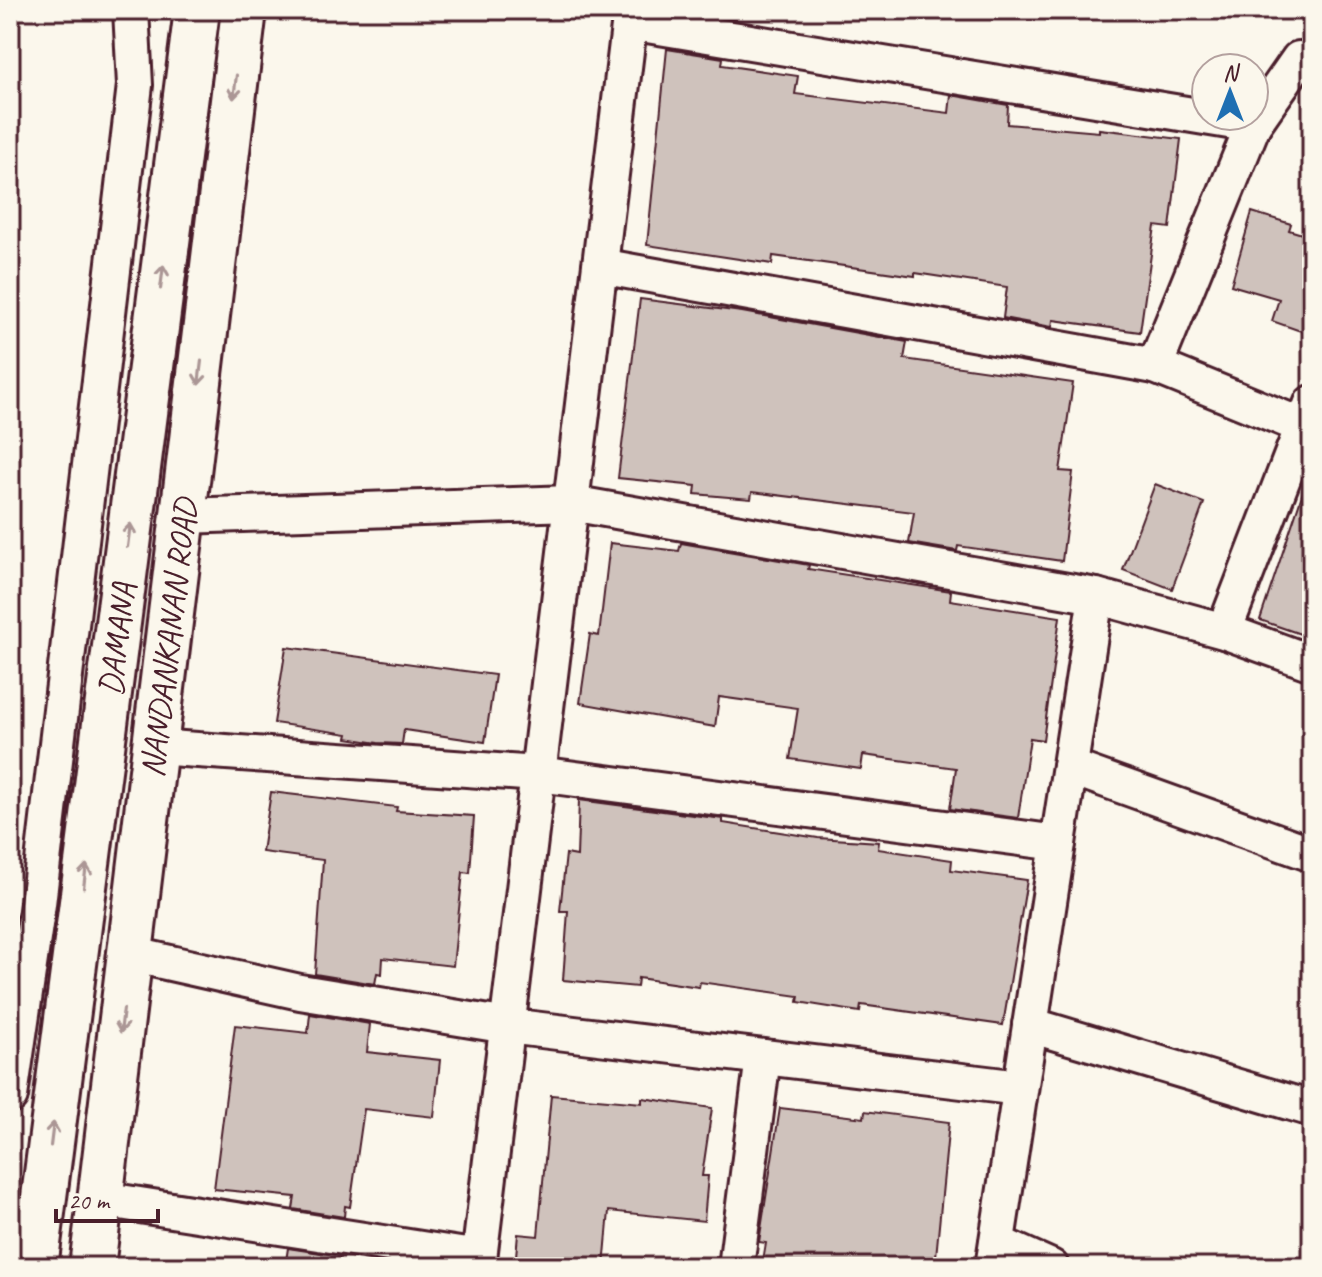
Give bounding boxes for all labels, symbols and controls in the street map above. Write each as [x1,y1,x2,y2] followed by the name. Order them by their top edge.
[1190,52,1270,132] north arrow
[1223,59,1240,87] text: N
[227,74,242,100] one-way arrow
[155,265,170,290] one-way arrow
[192,360,207,385] one-way arrow
[130,493,207,779] street label: NANDANKANAN ROAD
[122,523,137,548] one-way arrow
[88,579,145,698] street label: DAMANA
[78,864,93,889] one-way arrow
[114,1008,129,1033] one-way arrow
[45,1122,60,1147] one-way arrow
[56,1173,158,1223] scale bar
[68,1186,111,1216] text: 20 m

